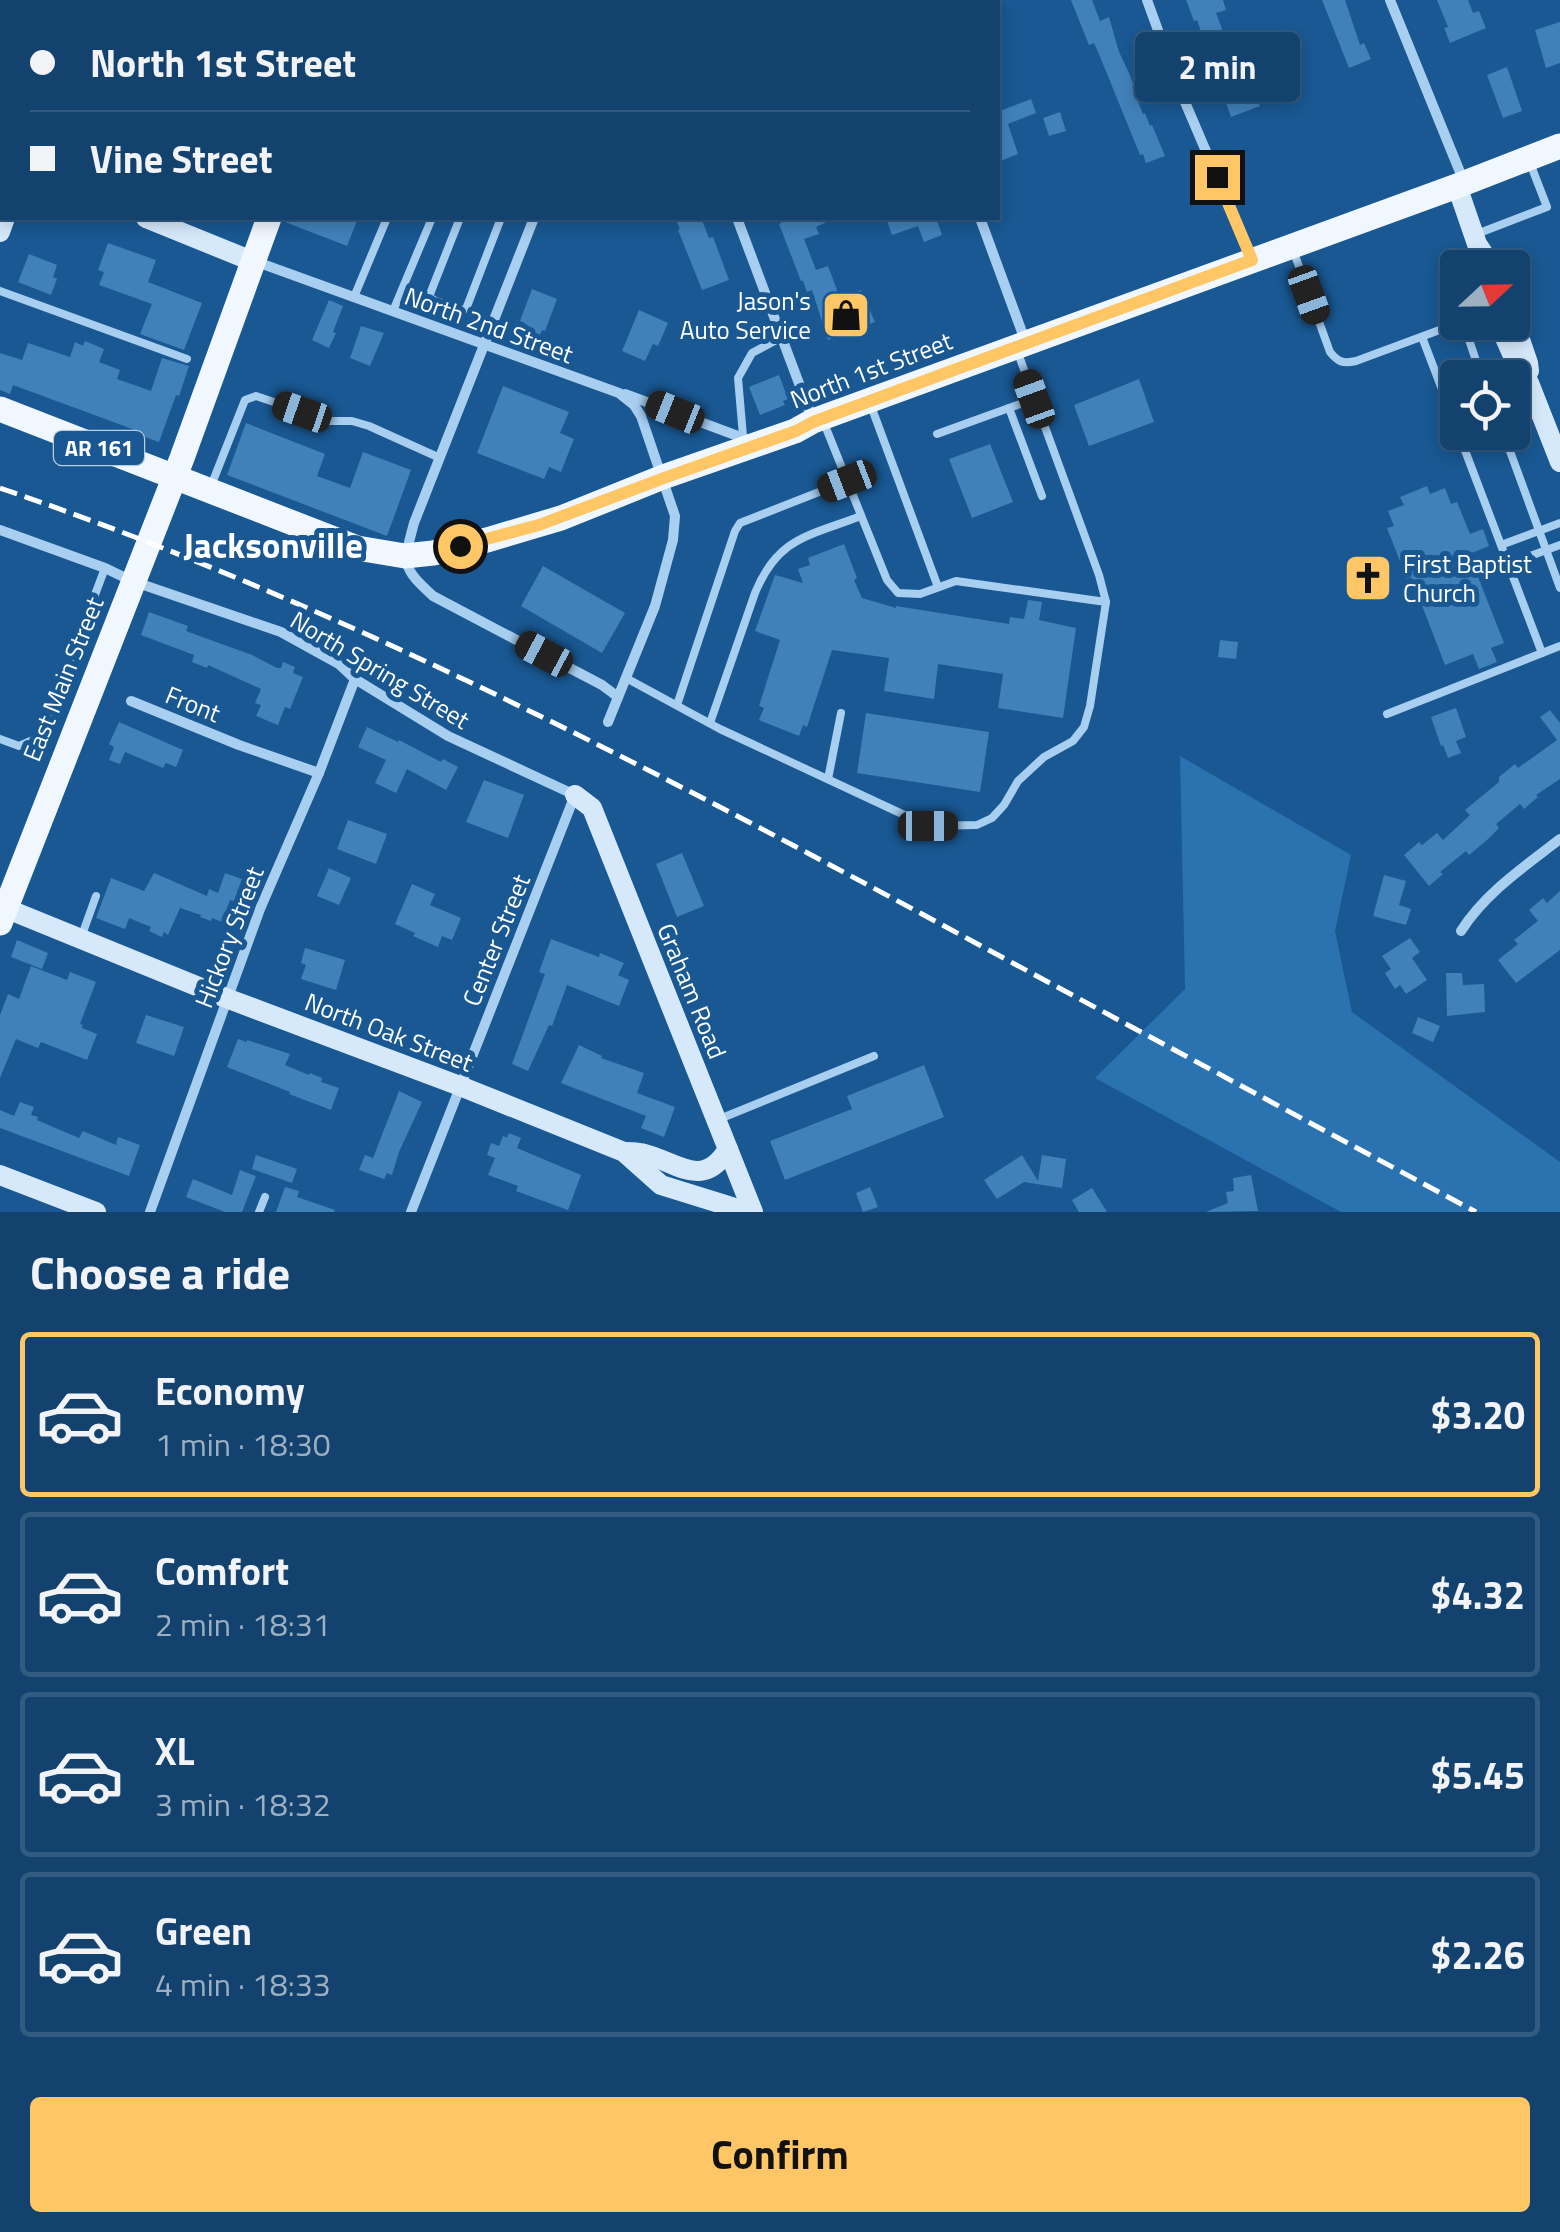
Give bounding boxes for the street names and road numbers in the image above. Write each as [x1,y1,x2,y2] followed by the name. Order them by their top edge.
[399,277,579,373] street label: North 2nd Street
[785,322,958,418] street label: North 1st Street
[54,431,144,465] road number: AR 161
[13,591,113,767] street label: East Main Street
[283,601,477,739] street label: North Spring Street
[160,676,226,732] street label: Front
[185,861,273,1013] street label: Hickory Street
[452,868,540,1012] street label: Center Street
[648,918,736,1064] street label: Graham Road
[299,982,479,1082] street label: North Oak Street

